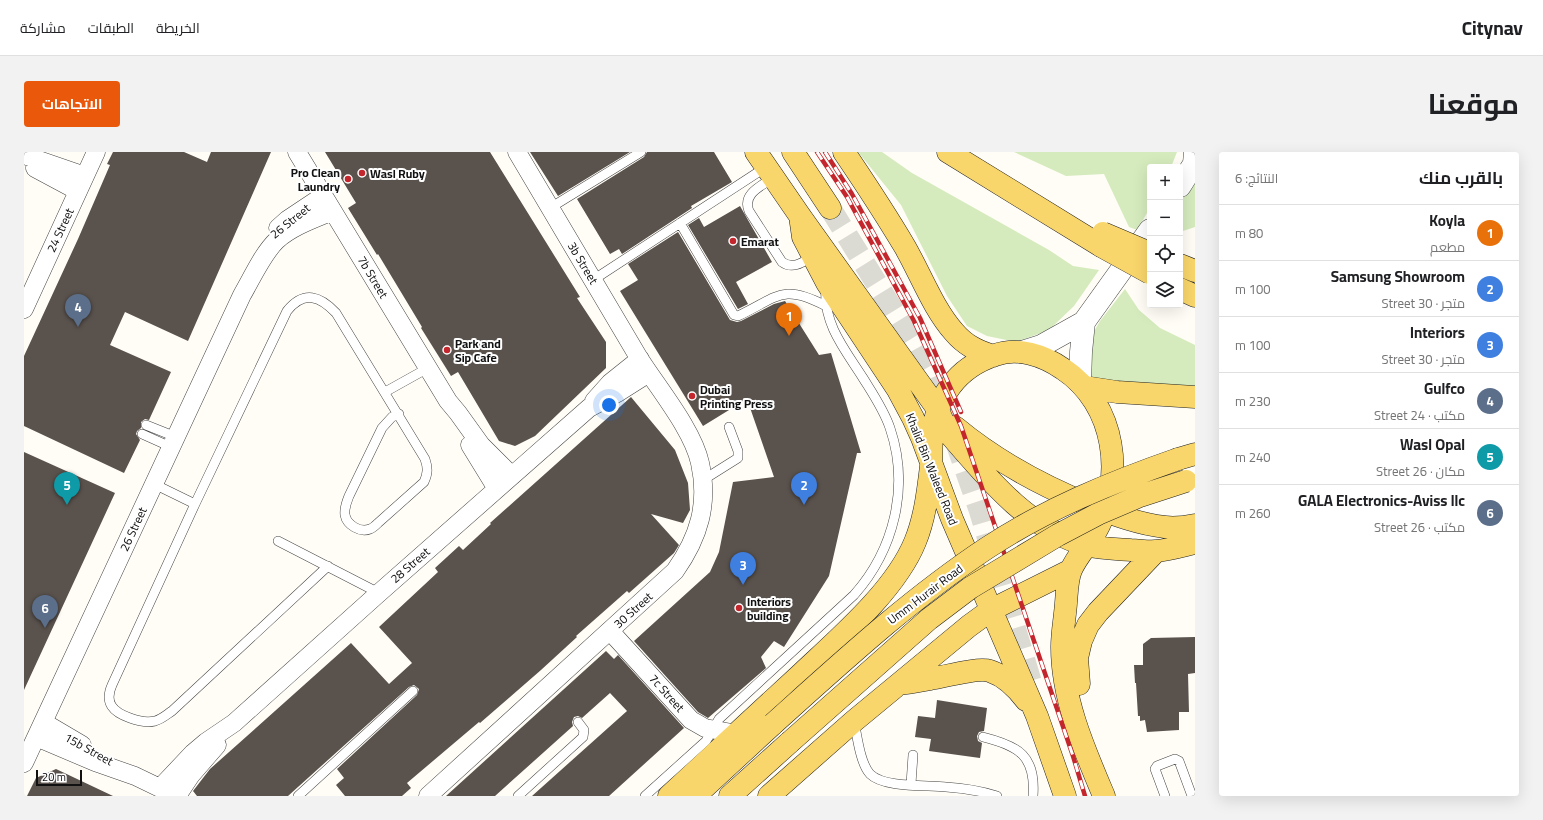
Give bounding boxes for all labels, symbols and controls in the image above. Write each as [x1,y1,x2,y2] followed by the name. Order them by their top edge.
[1462,10,1523,46] text: Citynav
[20,15,66,41] text: مشاركة
[88,15,134,41] text: الطبقات
[156,15,200,41] text: الخريطة
[1428,78,1519,130] text: موقعنا
[24,81,120,127] button: الاتجاهات
[291,161,340,198] place label: Pro Clean Laundry
[370,162,425,185] place label: Wasl Ruby
[1419,162,1503,194] text: بالقرب منك
[1147,164,1183,308] map controls
[1147,164,1183,200] button: +
[1235,166,1278,190] text: النتائج: 6
[357,168,367,178] marker: Wasl Ruby
[343,174,353,184] marker: Pro Clean Laundry
[264,197,316,245] street label: 26 Street
[1147,200,1183,236] button: −
[40,203,81,256] street label: 24 Street
[1429,206,1465,235] text: Koyla
[1235,221,1263,245] text: 80 m
[1486,221,1494,245] text: 1
[741,230,780,253] place label: Emarat
[1430,235,1465,259] text: مطعم
[728,236,738,246] marker: Emarat
[1147,236,1183,272] button: locate
[561,237,605,290] street label: 3b Street
[351,251,395,304] street label: 7b Street
[1331,262,1465,291] text: Samsung Showroom
[1147,272,1183,308] button: layers
[1235,277,1271,301] text: 100 m
[1486,277,1494,301] text: 2
[1382,291,1465,315] text: متجر · 30 Street
[65,294,91,327] pin: 4
[776,303,802,336] pin: 1
[1410,318,1465,347] text: Interiors
[455,332,501,369] place label: Park and Sip Cafe
[1235,333,1271,357] text: 100 m
[1486,333,1494,357] text: 3
[442,345,452,355] marker: Park and Sip Cafe
[1382,347,1465,371] text: متجر · 30 Street
[1424,374,1465,403] text: Gulfco
[700,378,773,415] place label: Dubai Printing Press
[1235,389,1271,413] text: 230 m
[1486,389,1494,413] text: 4
[687,391,697,401] marker: Dubai Printing Press
[599,395,619,415] your location
[1374,403,1465,427] text: مكتب · 24 Street
[899,409,965,529] street label: Khalid Bin Waleed Road
[1400,430,1465,459] text: Wasl Opal
[1235,445,1271,469] text: 240 m
[1486,445,1494,469] text: 5
[1376,459,1465,483] text: مكان · 26 Street
[54,472,80,505] pin: 5
[791,472,817,505] pin: 2
[1298,486,1465,515] text: GALA Electronics-Aviss llc
[1235,501,1271,525] text: 260 m
[1486,501,1494,525] text: 6
[113,502,154,555] street label: 26 Street
[1374,515,1465,539] text: مكتب · 26 Street
[385,540,436,589] street label: 28 Street
[730,552,756,585] pin: 3
[882,558,968,630] street label: Umm Hurair Road
[608,585,659,634] street label: 30 Street
[747,590,791,627] place label: Interiors building
[32,595,58,628] pin: 6
[734,603,744,613] marker: Interiors building
[643,668,691,718] street label: 7c Street
[60,726,119,772] street label: 15b Street
[42,767,66,787] text: 20 m
[36,768,82,787] scale bar

